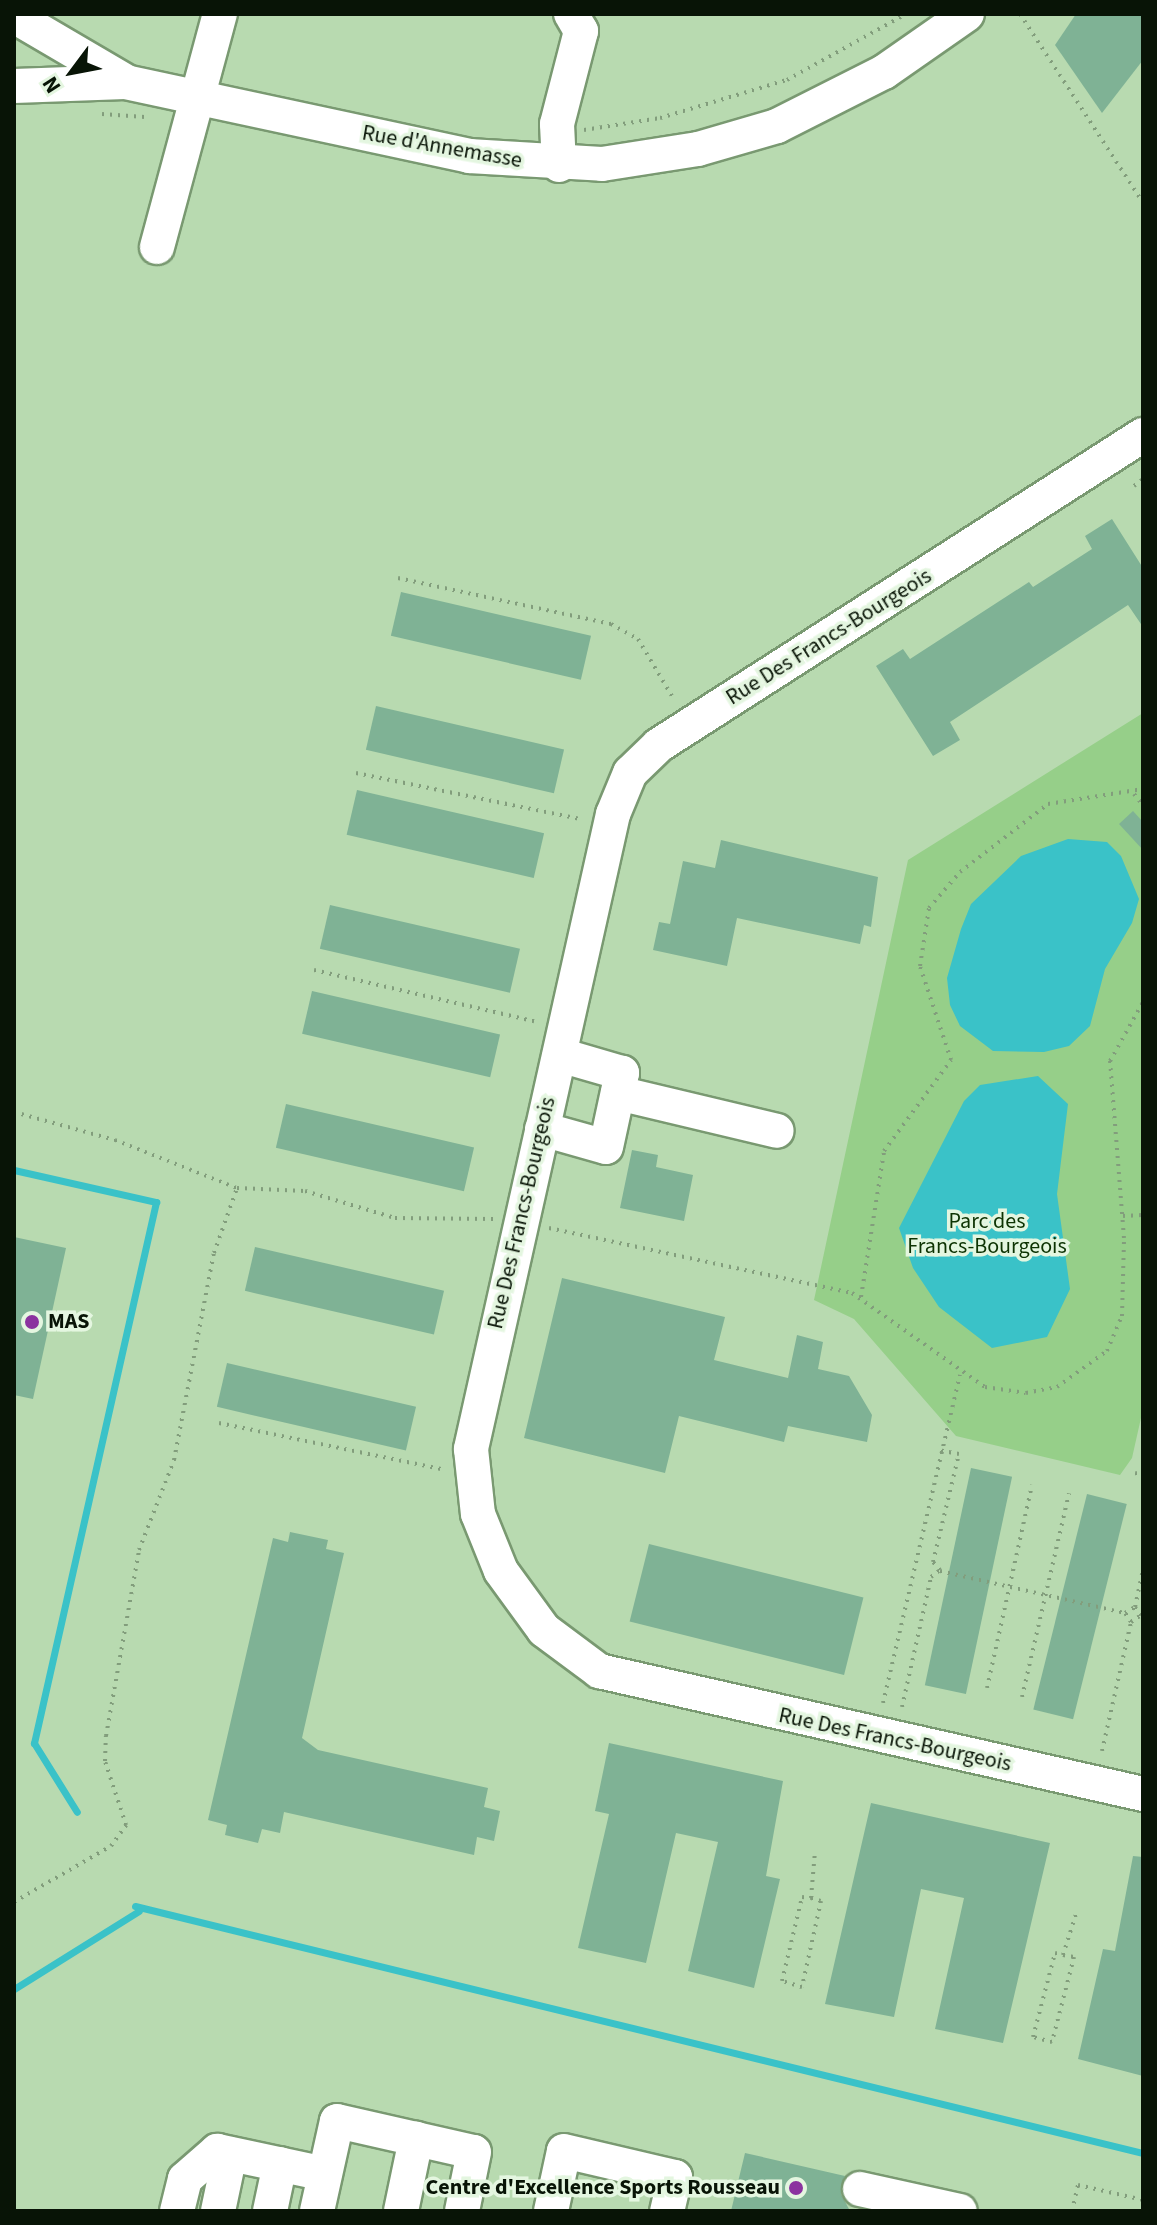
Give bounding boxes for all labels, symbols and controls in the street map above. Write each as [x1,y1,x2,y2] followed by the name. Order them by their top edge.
[32,32,112,112] north arrow
[34,70,69,99] text: N
[360,120,524,174] street label: Rue d'Annemasse
[721,563,937,711] street label: Rue Des Francs-Bourgeois
[482,1094,562,1332] street label: Rue Des Francs-Bourgeois
[907,1208,1067,1260] park label: Parc des Francs-Bourgeois
[48,1309,90,1335] place label: MAS
[23,1313,41,1331] marker: MAS
[776,1702,1014,1778] street label: Rue Des Francs-Bourgeois
[425,2175,780,2201] place label: Centre d'Excellence Sports Rousseau
[787,2179,805,2197] marker: Centre d'Excellence Sports Rousseau

